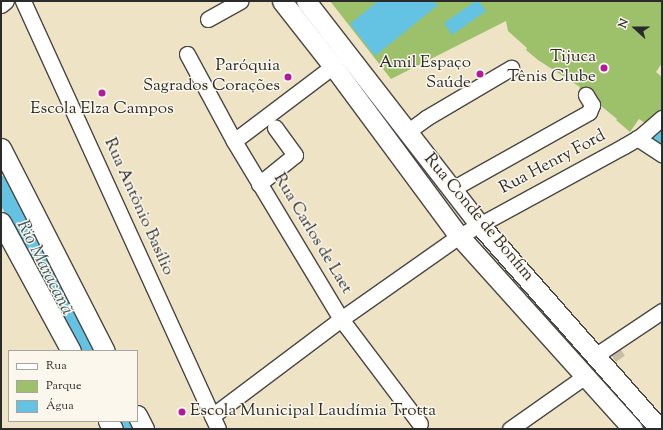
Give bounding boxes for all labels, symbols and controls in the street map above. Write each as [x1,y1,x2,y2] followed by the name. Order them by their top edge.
[615,8,655,48] north arrow
[615,17,633,31] text: N
[507,48,596,88] place label: Tijuca Tênis Clube
[379,54,471,94] place label: Amil Espaço Saúde
[143,57,280,97] place label: Paróquia Sagrados Corações
[599,63,609,73] marker: Tijuca Tênis Clube
[474,68,486,80] marker: Amil Espaço Saúde
[283,72,293,82] marker: Paróquia Sagrados Corações
[97,88,107,98] marker: Escola Elza Campos
[30,100,174,120] place label: Escola Elza Campos
[497,127,609,199] street label: Rua Henry Ford
[99,135,177,279] street label: Rua Antônio Basílio
[419,150,537,286] street label: Rua Conde de Bonfim
[268,170,356,298] street label: Rua Carlos de Laet
[11,217,77,319] water label: Rio Maracanã
[8,350,138,422] legend
[46,357,67,375] text: Rua
[46,377,82,395] text: Parque
[46,397,74,415] text: Água
[190,402,436,422] place label: Escola Municipal Laudímia Trotta
[177,407,187,417] marker: Escola Municipal Laudímia Trotta

